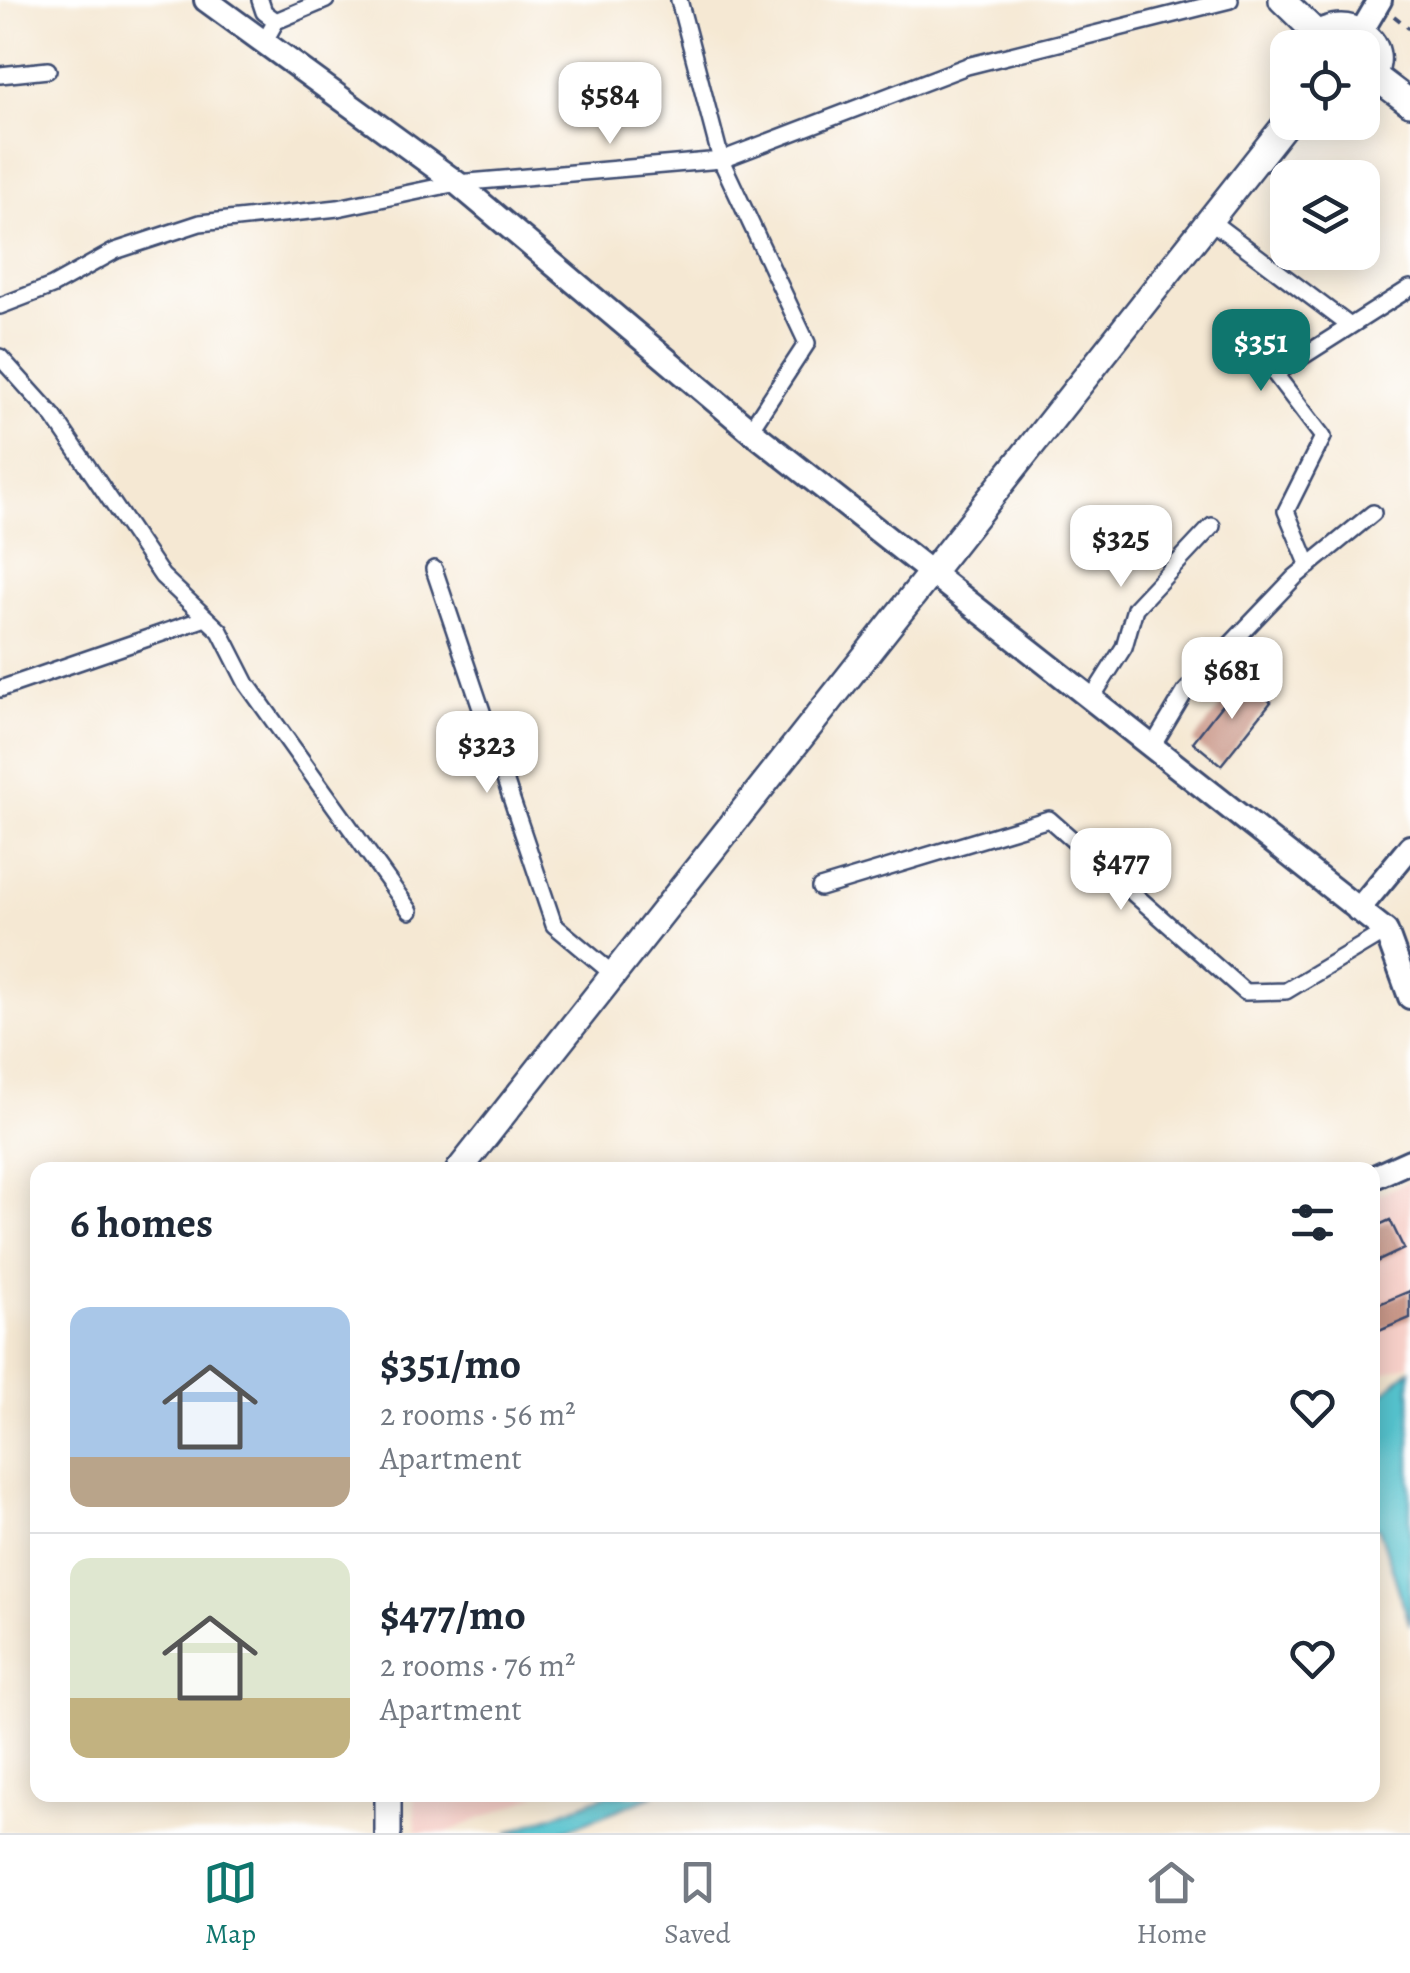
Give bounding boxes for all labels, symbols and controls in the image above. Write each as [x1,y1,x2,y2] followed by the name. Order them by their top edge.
[1270,30,1380,270] map controls
[1270,30,1380,140] button: locate
[551,62,669,147] pin: $584
[581,72,639,116] text: $584
[1270,160,1380,270] button: layers
[1202,309,1320,394] pin: $351
[1234,319,1288,363] text: $351
[1062,505,1180,590] pin: $325
[1092,515,1150,559] text: $325
[1173,637,1291,722] pin: $681
[1204,647,1260,691] text: $681
[428,711,546,796] pin: $323
[458,721,516,765] text: $323
[1062,828,1180,913] pin: $477
[1092,838,1150,882] text: $477
[70,1194,213,1251] text: 6 homes
[1285,1195,1340,1250] icon: filters
[380,1335,521,1392] text: $351/mo
[150,1347,270,1467] icon: home
[1285,1380,1340,1435] icon: heart
[380,1392,576,1436] text: 2 rooms · 56 m²
[380,1436,522,1480] text: Apartment
[380,1586,526,1643] text: $477/mo
[150,1598,270,1718] icon: home
[1285,1631,1340,1686] icon: heart
[380,1643,576,1687] text: 2 rooms · 76 m²
[380,1687,522,1731] text: Apartment
[203,1855,258,1953] tab: Map
[664,1855,731,1953] tab: Saved
[1137,1855,1207,1953] tab: Home

